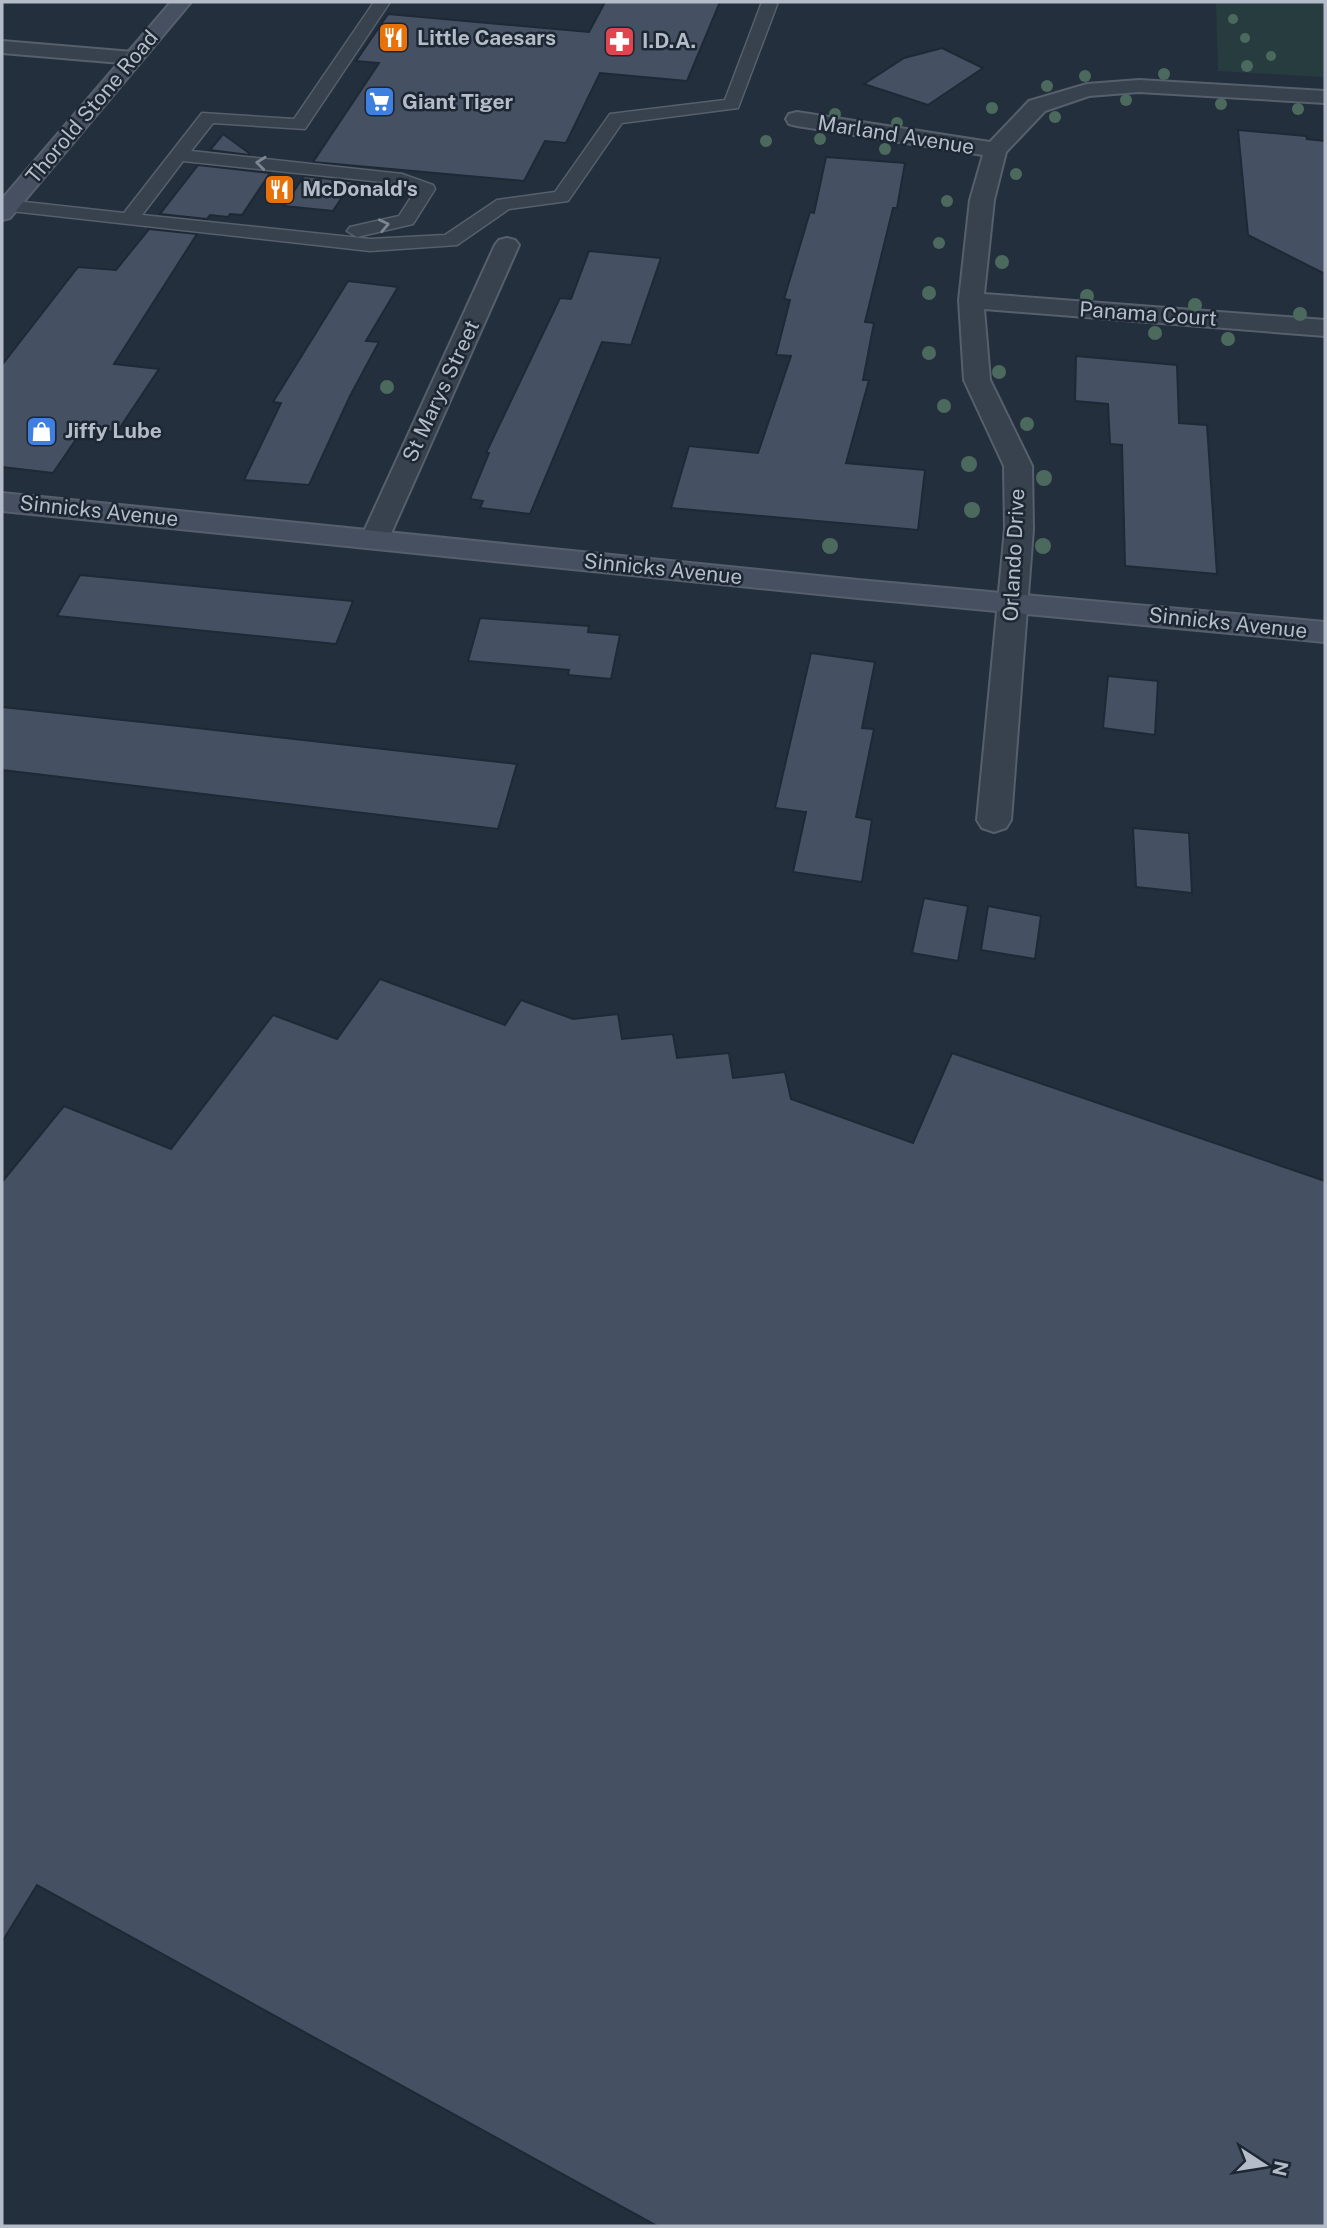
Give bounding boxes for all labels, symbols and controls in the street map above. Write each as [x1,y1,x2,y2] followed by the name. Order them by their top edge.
[377,21,411,55] restaurant icon: Little Caesars
[602,24,636,58] pharmacy icon: I.D.A.
[20,25,163,188] street label: Thorold Stone Road
[417,25,556,50] place label: Little Caesars
[642,28,696,53] place label: I.D.A.
[362,85,396,119] supermarket icon: Giant Tiger
[402,89,513,114] place label: Giant Tiger
[816,110,976,159] street label: Marland Avenue
[255,156,266,171] one-way arrow
[262,172,296,206] restaurant icon: McDonald's
[302,176,418,201] place label: McDonald's
[378,219,390,233] one-way arrow
[1078,296,1218,331] street label: Panama Court
[397,316,484,466] street label: St Marys Street
[25,414,59,448] shop icon: Jiffy Lube
[65,418,162,443] place label: Jiffy Lube
[998,488,1029,622] street label: Orlando Drive
[18,490,180,531] street label: Sinnicks Avenue
[582,548,744,589] street label: Sinnicks Avenue
[1147,602,1309,643] street label: Sinnicks Avenue
[1229,2130,1299,2200] north arrow
[1268,2159,1293,2178] text: N

